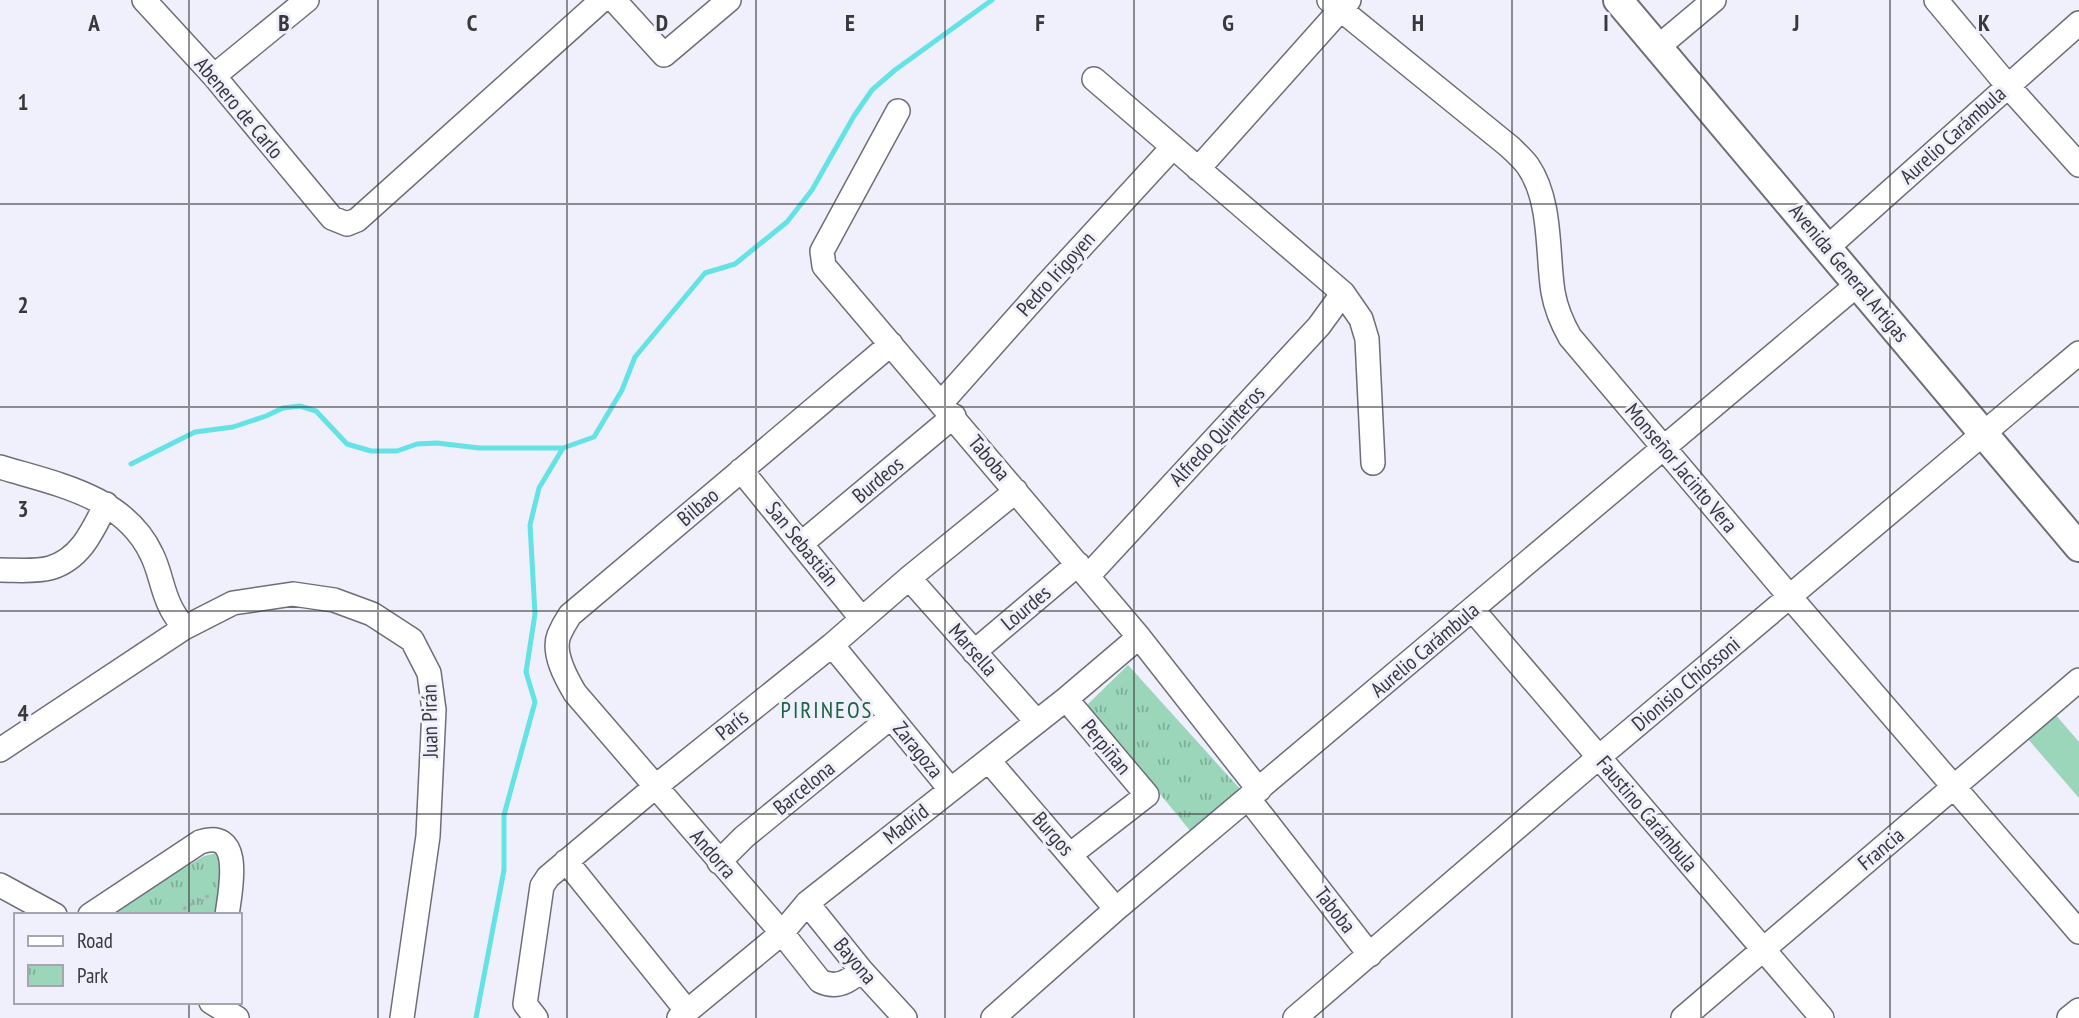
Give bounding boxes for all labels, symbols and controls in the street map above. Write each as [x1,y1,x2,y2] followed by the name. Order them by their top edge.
[87,8,100,37] text: A
[278,8,290,37] text: B
[467,8,478,37] text: C
[656,8,668,37] text: D
[845,8,855,37] text: E
[1035,8,1045,37] text: F
[1222,8,1234,37] text: G
[1412,8,1424,37] text: H
[1603,8,1609,37] text: I
[1792,8,1799,37] text: J
[1978,8,1990,37] text: K
[189,51,290,164] street label: Abenero de Carlo
[1894,80,2011,189] street label: Aurelio Carámbula
[18,87,29,116] text: 1
[1784,198,1915,348] street label: Avenida General Artigas
[1011,226,1101,322] street label: Pedro Irigoyen
[18,290,29,319] text: 2
[1163,380,1270,492] street label: Alfredo Quinteros
[1619,397,1743,538] street label: Monseñor Jacinto Vera
[962,429,1016,486] street label: Taboba
[847,450,909,509] street label: Burdeos
[671,482,724,532] street label: Bilbao
[18,494,29,523] text: 3
[760,496,845,592] street label: San Sebastián
[995,579,1056,636] street label: Lourdes
[1365,596,1485,703] street label: Aurelio Carámbula
[943,618,1004,682] street label: Marsella
[1626,630,1745,737] street label: Dionisio Chiossoni
[415,684,444,759] street label: Juan Pirán
[781,695,873,724] district label: PIRINEOS
[18,698,29,727] text: 4
[710,703,754,746] street label: París
[1076,714,1137,780] street label: Perpiñan
[887,716,949,784] street label: Zaragoza
[1591,750,1704,877] street label: Faustino Carámbula
[767,755,840,821] street label: Barcelona
[878,797,934,850] street label: Madrid
[1027,806,1080,861] street label: Burgos
[1852,821,1909,876] street label: Francia
[684,823,742,884] street label: Andorra
[1309,881,1362,938] street label: Taboba
[14,913,242,1004] legend
[77,927,113,954] text: Road
[828,932,883,990] street label: Bayona
[77,962,108,989] text: Park

